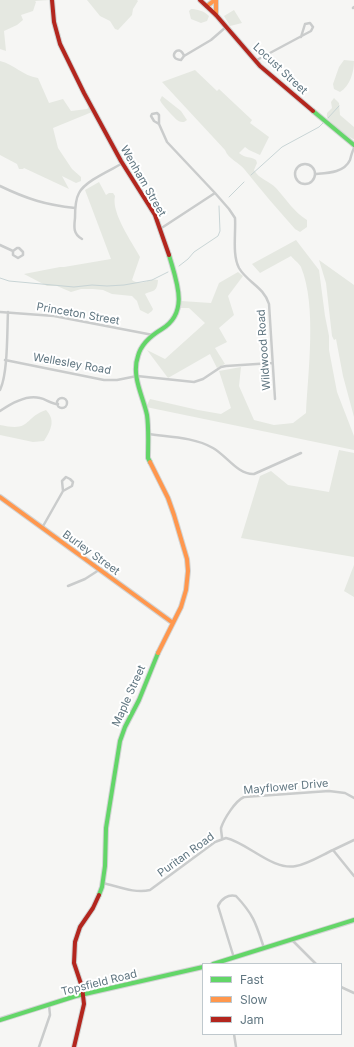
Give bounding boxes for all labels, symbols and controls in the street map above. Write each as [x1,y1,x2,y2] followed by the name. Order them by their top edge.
[250,41,310,97] street label: Locust Street
[117,143,169,219] street label: Wenham Street
[36,300,120,328] street label: Princeton Street
[255,309,273,391] street label: Wildwood Road
[32,351,112,377] street label: Wellesley Road
[60,528,122,578] street label: Burley Street
[110,663,148,729] street label: Maple Street
[243,777,329,797] street label: Mayflower Drive
[155,830,217,880] street label: Puritan Road
[202,963,342,1035] legend
[60,967,138,999] street label: Topsfield Road
[240,972,264,987] text: Fast
[240,992,267,1007] text: Slow
[240,1012,264,1027] text: Jam

